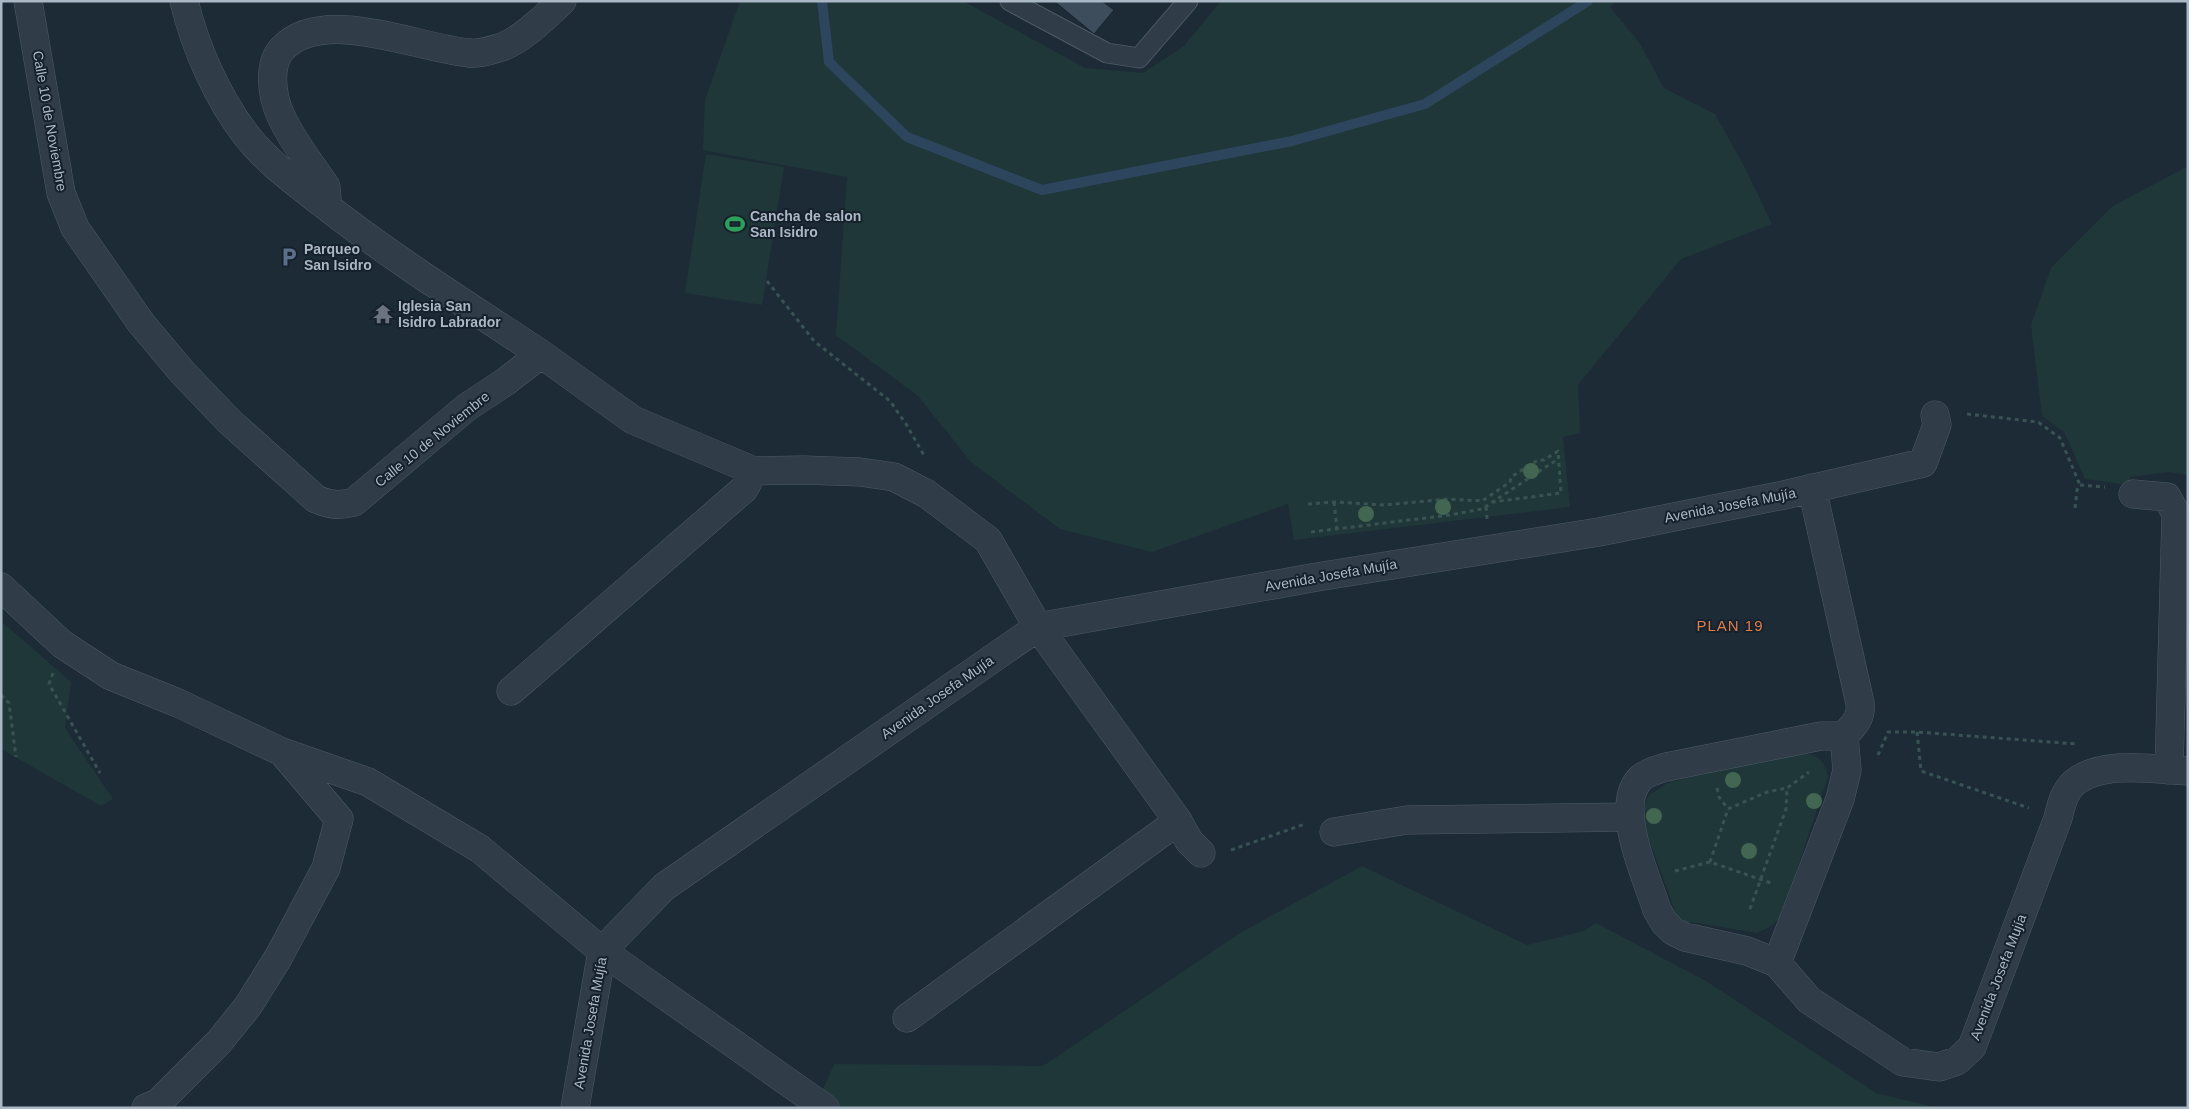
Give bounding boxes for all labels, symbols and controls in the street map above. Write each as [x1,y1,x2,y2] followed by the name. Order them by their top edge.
[30,49,70,193] street label: Calle 10 de Noviembre
[750,208,861,240] place label: Cancha de salon San Isidro
[724,213,746,235] sports icon: Cancha de salon San Isidro
[304,241,372,273] place label: Parqueo San Isidro
[278,246,300,268] parking icon: Parqueo San Isidro
[398,298,501,330] place label: Iglesia San Isidro Labrador
[372,303,394,325] temple icon: Iglesia San Isidro Labrador
[372,388,493,490] street label: Calle 10 de Noviembre
[1663,484,1797,526] street label: Avenida Josefa Mujía
[1264,555,1398,594] street label: Avenida Josefa Mujía
[1696,617,1764,634] district label: PLAN 19
[878,652,996,742] street label: Avenida Josefa Mujía
[1967,912,2029,1042] street label: Avenida Josefa Mujía
[571,956,610,1090] street label: Avenida Josefa Mujía

